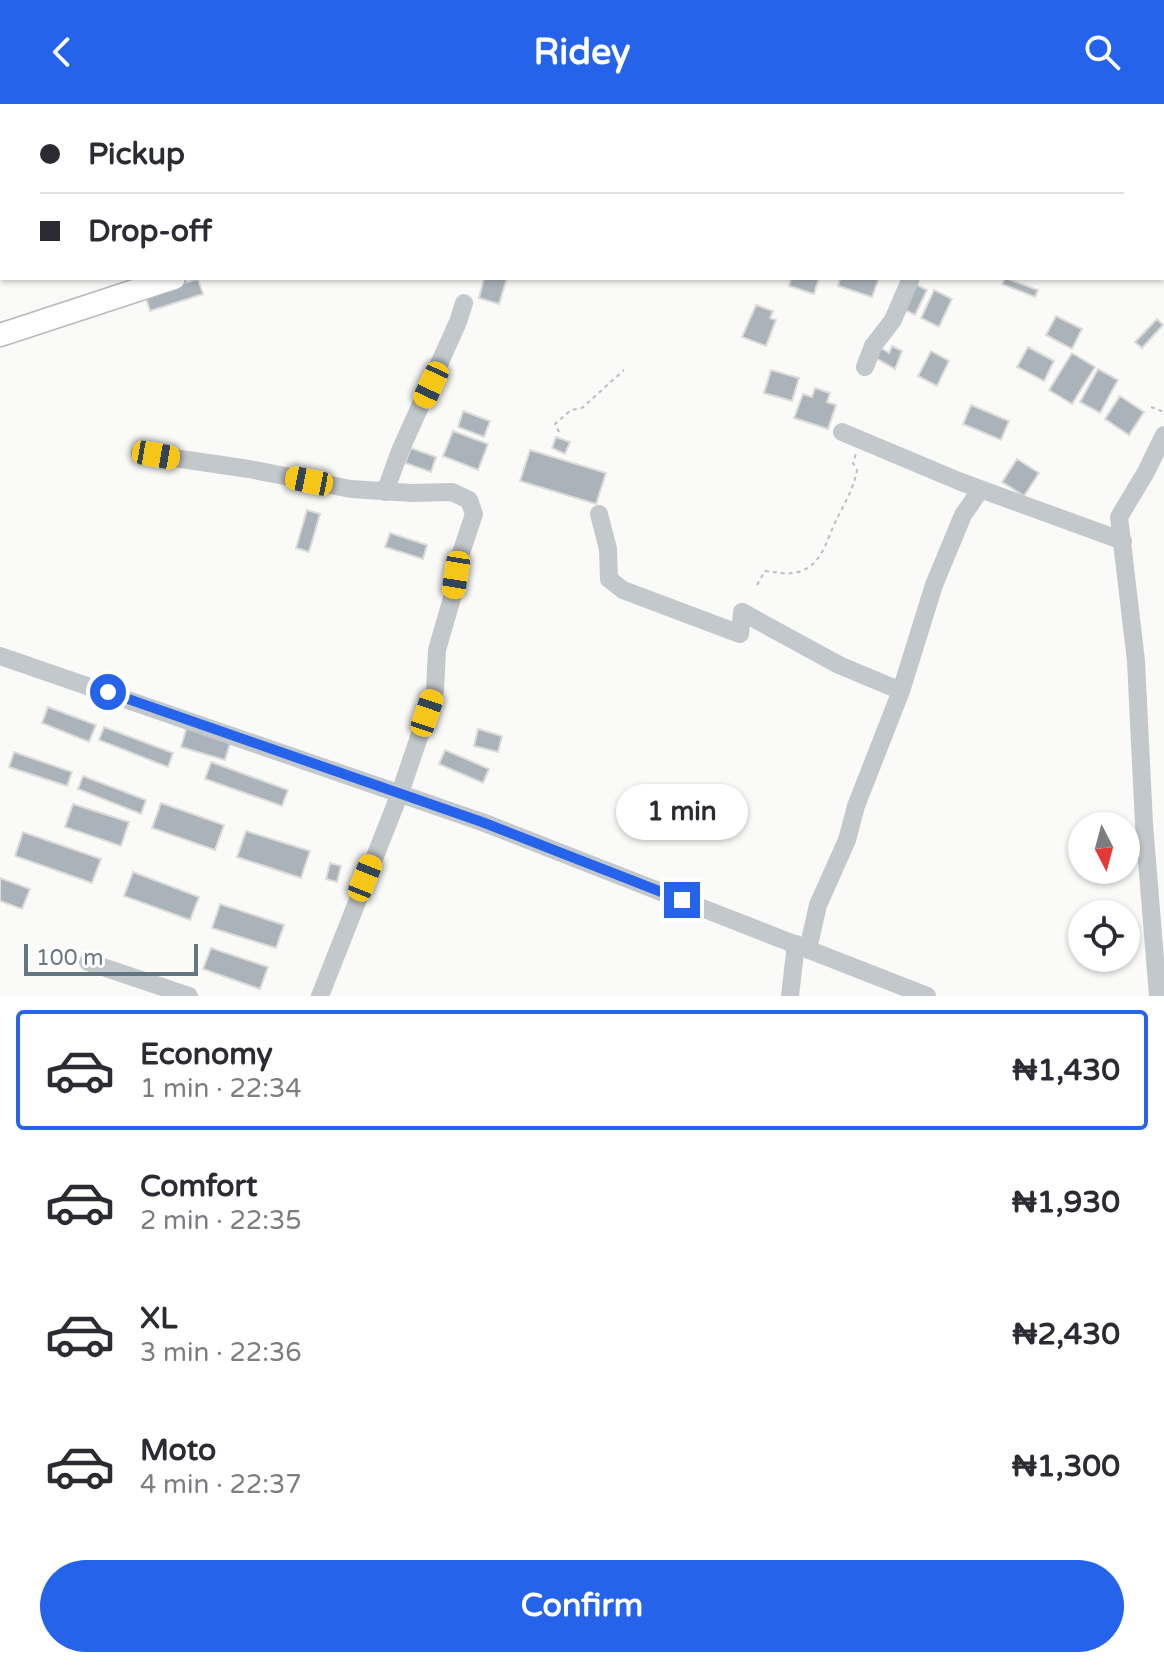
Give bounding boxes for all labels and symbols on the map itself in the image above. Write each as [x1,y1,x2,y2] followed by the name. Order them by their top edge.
[410,358,452,412] car
[130,439,182,471] car
[283,465,335,497] car
[440,549,472,601] car
[90,674,126,710] route start
[408,686,446,740] car
[616,784,748,840] callout: 1 min
[1068,812,1140,884] north arrow
[345,851,385,905] car
[664,882,700,918] route end
[24,940,198,976] scale bar

